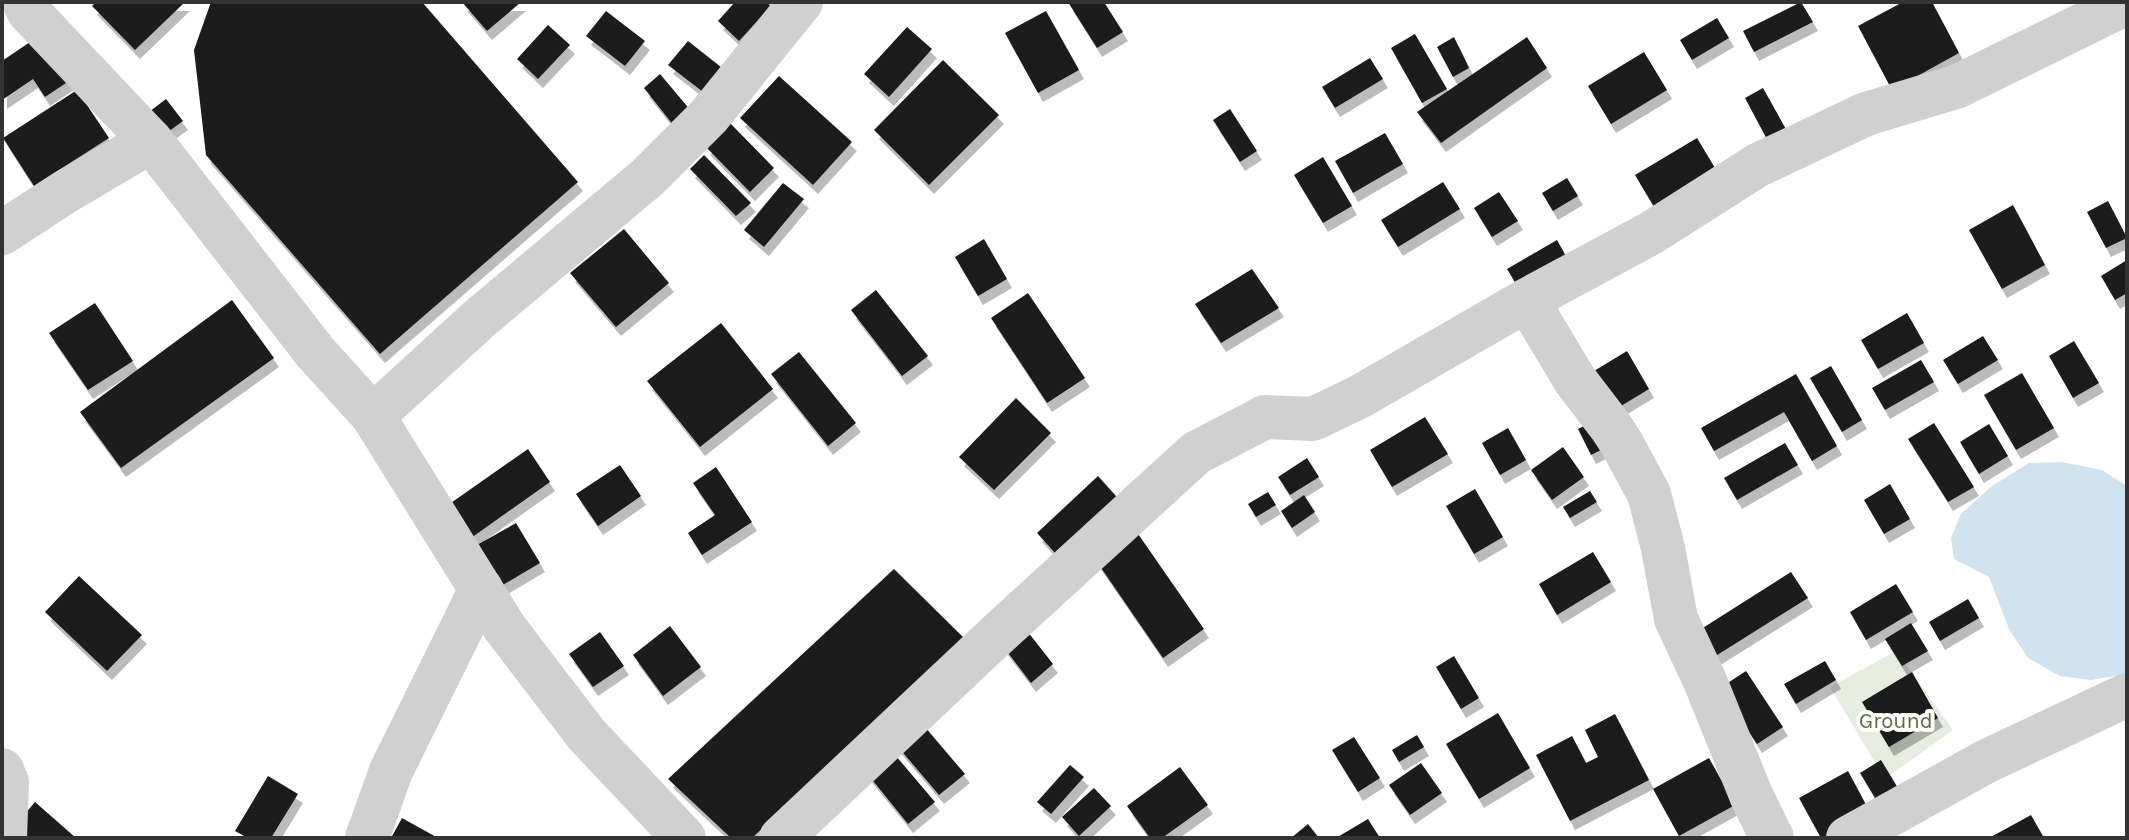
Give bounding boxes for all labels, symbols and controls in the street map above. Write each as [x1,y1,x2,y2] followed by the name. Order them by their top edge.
[1859,708,1933,734] park label: Ground

